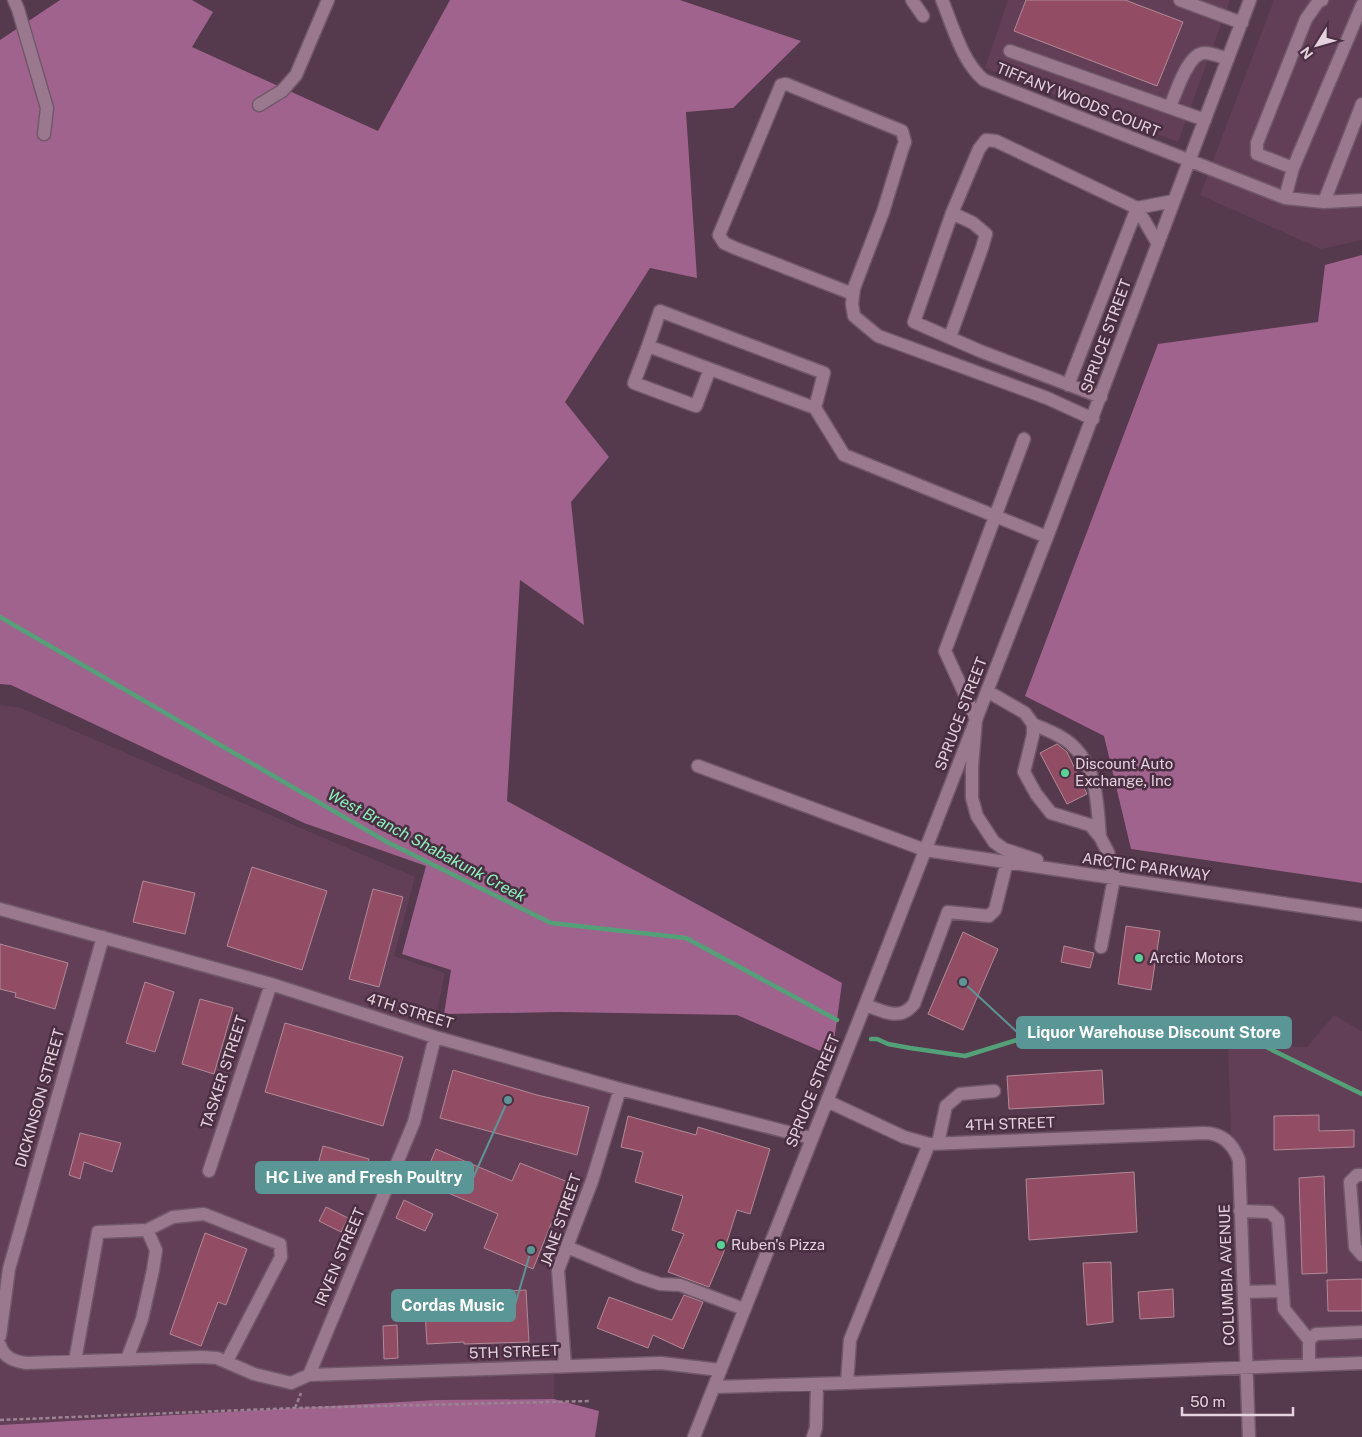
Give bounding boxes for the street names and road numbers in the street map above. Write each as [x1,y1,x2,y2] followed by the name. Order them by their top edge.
[994,59,1162,140] street label: TIFFANY WOODS COURT
[1077,276,1134,395] street label: SPRUCE STREET
[931,655,990,773] street label: SPRUCE STREET
[1081,849,1211,884] street label: ARCTIC PARKWAY
[365,989,456,1032] street label: 4TH STREET
[197,1013,250,1131] street label: TASKER STREET
[12,1027,67,1169] street label: DICKINSON STREET
[782,1032,843,1150] street label: SPRUCE STREET
[965,1113,1055,1134] street label: 4TH STREET
[537,1171,584,1268] street label: JANE STREET
[1216,1204,1237,1346] street label: COLUMBIA AVENUE
[311,1205,368,1309] street label: IRVEN STREET
[469,1341,560,1362] street label: 5TH STREET

